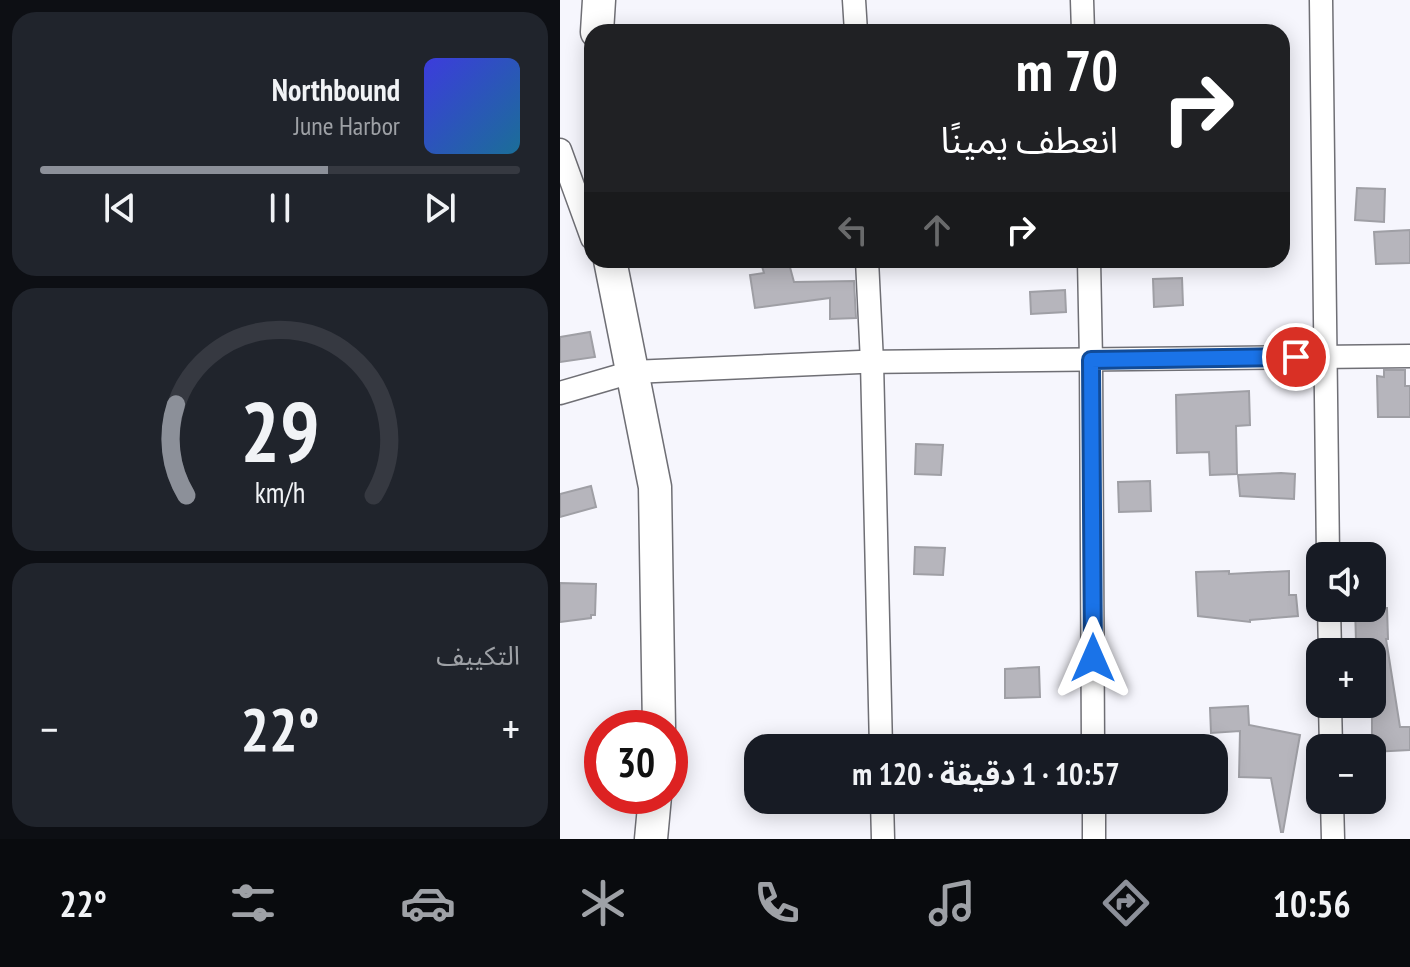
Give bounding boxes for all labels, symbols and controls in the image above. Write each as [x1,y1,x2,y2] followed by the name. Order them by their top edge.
[1016,34,1118,106] text: 70 m
[1146,56,1250,160] icon: right
[272,70,400,109] text: Northbound
[294,109,400,142] text: June Harbor
[940,116,1118,163] text: انعطف يمينًا
[98,186,142,230] icon: previous
[258,186,302,230] icon: pause
[418,186,462,230] icon: next
[831,208,875,252] icon: left
[915,208,959,252] icon: ahead
[999,208,1043,252] icon: right
[1262,323,1330,391] pin
[1274,335,1318,379] icon: arrive
[240,376,320,484] text: 29
[255,474,305,511] text: km/h
[1306,542,1386,814] map controls
[1306,542,1386,622] button: sound
[1051,616,1135,700] position arrow
[1306,638,1386,718] button: +
[436,639,520,672] text: التكييف
[240,690,320,768] text: 22°
[40,700,58,757] text: −
[502,700,520,757] text: +
[584,710,688,814] speed limit sign: 30
[1306,734,1386,814] button: −
[852,754,1120,793] text: 10:57 · 1 دقيقة · 120 m
[225,875,281,931] icon: filters
[400,875,456,931] icon: car
[575,875,631,931] icon: climate
[749,875,805,931] icon: phone
[924,875,980,931] icon: music
[1098,875,1154,931] icon: directions
[59,880,107,927] text: 22°
[1273,880,1351,927] text: 10:56

